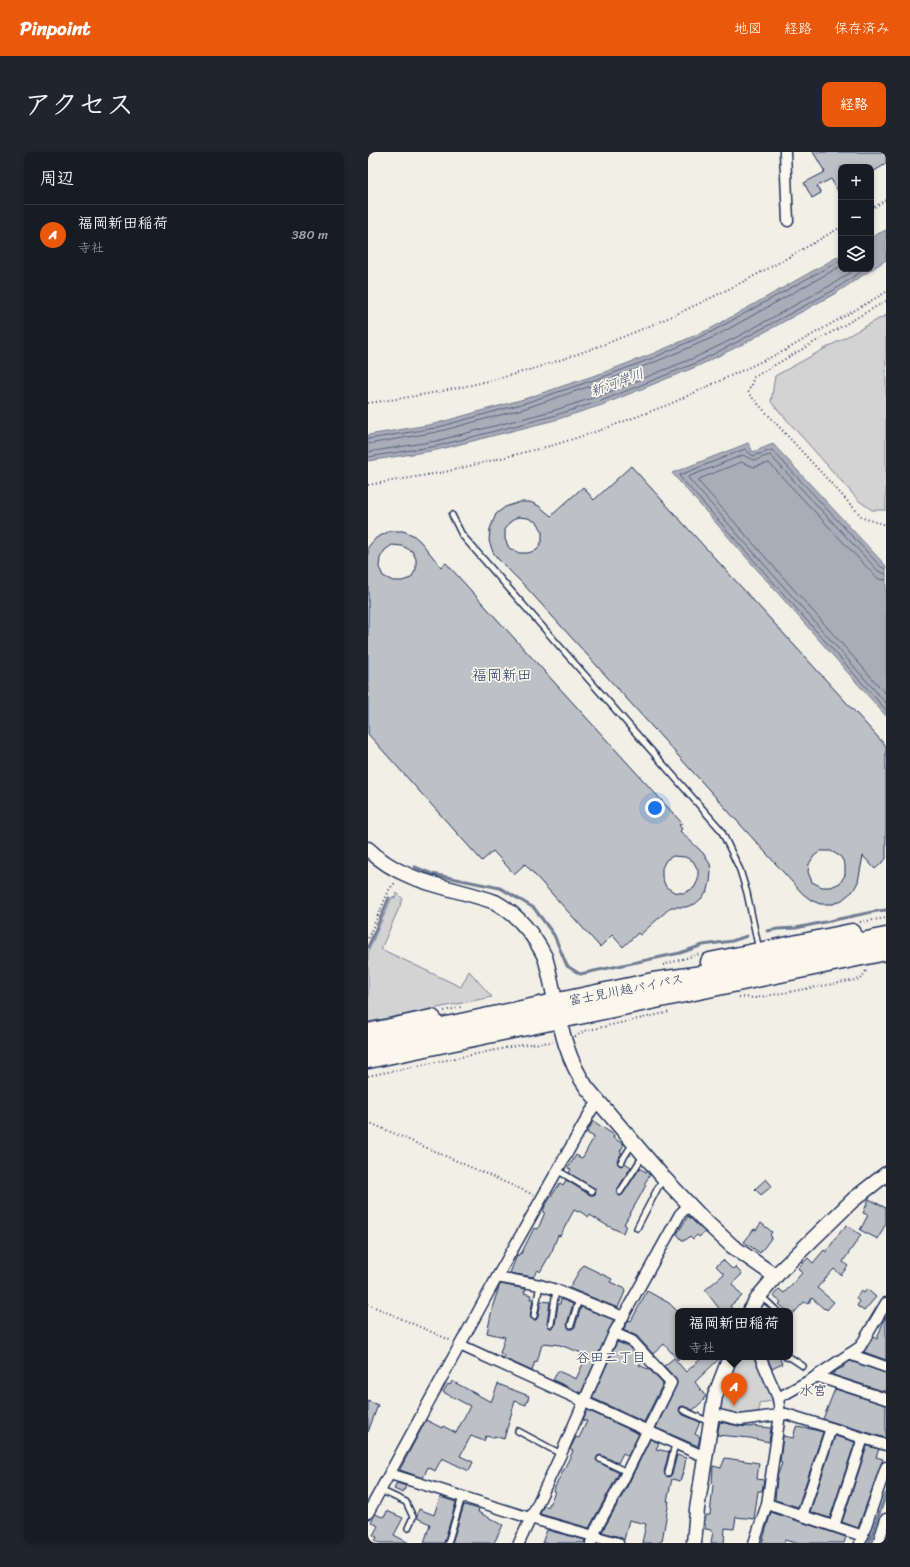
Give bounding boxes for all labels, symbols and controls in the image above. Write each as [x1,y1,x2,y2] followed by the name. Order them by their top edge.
[20,12,91,45] text: Pinpoint
[734,16,762,41] text: 地図
[784,16,812,41] text: 経路
[834,16,890,41] text: 保存済み
[24,80,134,129] text: アクセス
[822,82,886,127] button: 経路
[40,163,74,193] text: 周辺
[838,164,874,272] map controls
[838,164,874,200] button: +
[838,200,874,236] button: −
[78,210,168,236] text: 福岡新田稲荷
[49,223,57,246] text: A
[291,223,328,246] text: 380 m
[78,236,104,259] text: 寺社
[838,236,874,272] button: layers
[587,361,648,404] water label: 新河岸川
[472,662,532,688] district label: 福岡新田
[645,798,665,818] your location
[567,967,686,1012] street label: 富士見川越バイパス
[675,1308,793,1360] popup
[689,1310,779,1336] text: 福岡新田稲荷
[689,1336,715,1359] text: 寺社
[576,1345,646,1370] district label: 谷田二丁目
[721,1373,747,1406] pin: A
[799,1378,827,1403] district label: 水宮

